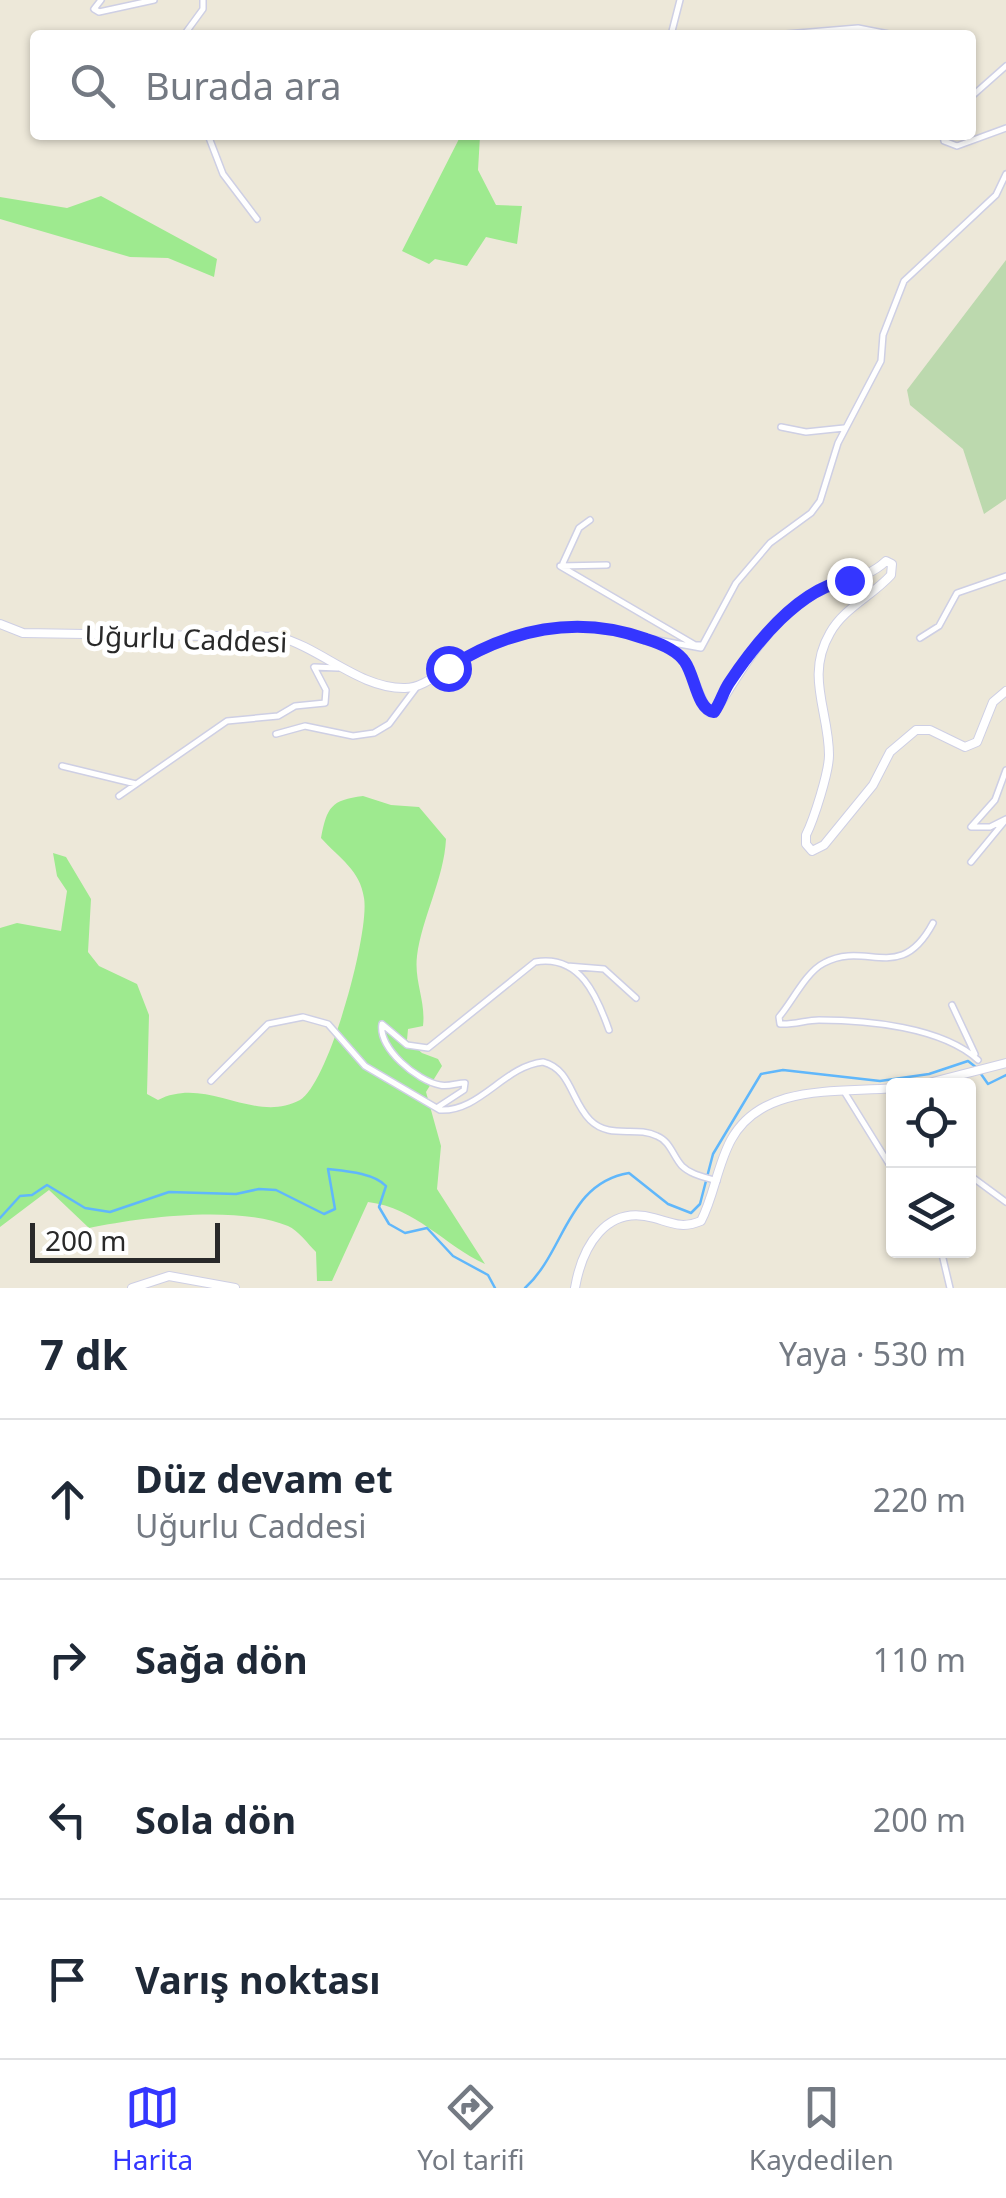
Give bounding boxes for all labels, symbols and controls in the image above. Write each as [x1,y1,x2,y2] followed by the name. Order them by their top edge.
[30,30,976,140] search box
[65,58,120,113] icon: search
[145,59,342,111] text: Burada ara
[827,558,873,604] route end
[84,615,288,661] street label: Uğurlu Caddesi
[426,646,472,692] route start
[886,1078,976,1258] map controls
[886,1078,976,1168] button: locate
[886,1168,976,1258] button: layers
[30,1218,220,1262] scale bar
[45,1221,127,1259] text: 200 m
[40,1325,128,1382] text: 7 dk
[779,1332,966,1375] text: Yaya · 530 m
[135,1452,393,1504] text: Düz devam et
[40,1472,95,1527] icon: ahead
[873,1478,966,1521] text: 220 m
[135,1504,367,1547] text: Uğurlu Caddesi
[40,1632,95,1687] icon: right
[135,1633,308,1685] text: Sağa dön
[873,1638,966,1681] text: 110 m
[40,1792,95,1847] icon: left
[135,1793,296,1845] text: Sola dön
[873,1798,966,1841] text: 200 m
[40,1952,95,2007] icon: arrive
[135,1953,381,2005] text: Varış noktası
[112,2080,193,2178] tab: Harita
[417,2080,525,2178] tab: Yol tarifi
[749,2080,894,2178] tab: Kaydedilen

